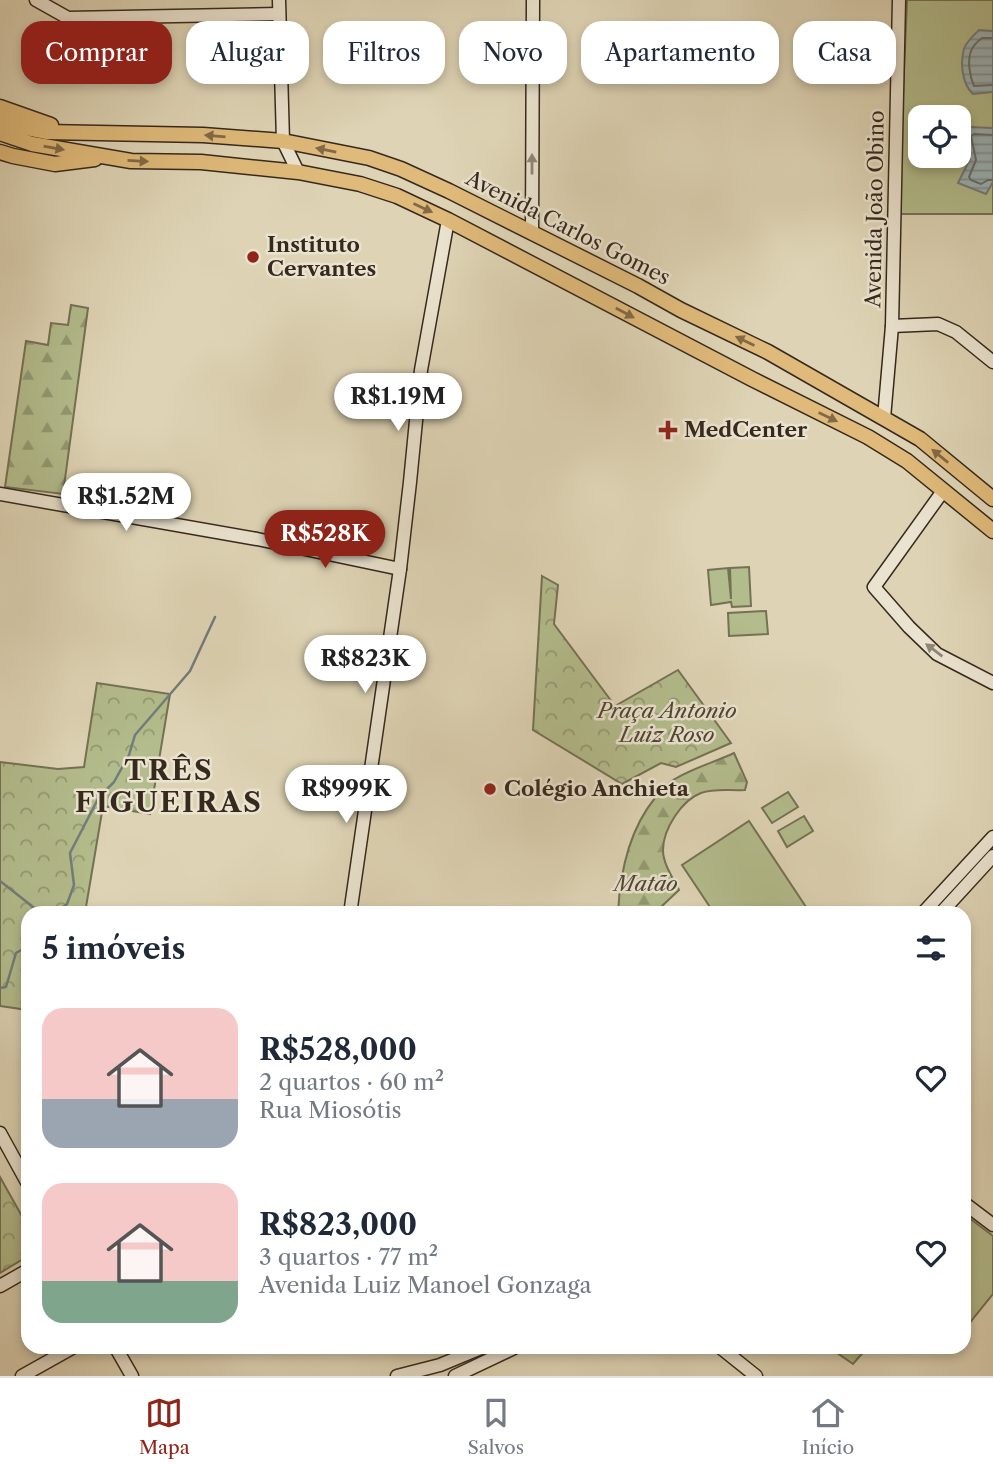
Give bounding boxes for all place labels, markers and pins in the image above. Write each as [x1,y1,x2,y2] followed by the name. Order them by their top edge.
[267,232,376,281] place label: Instituto Cervantes
[245,249,261,265] marker: Instituto Cervantes
[333,374,463,433] pin: R$1.19M
[684,417,808,442] place label: MedCenter
[658,420,678,440] marker: MedCenter
[61,474,191,533] pin: R$1.52M
[268,510,382,570] pin: R$528K
[308,636,422,695] pin: R$823K
[289,766,403,825] pin: R$999K
[504,776,690,801] place label: Colégio Anchieta
[482,781,498,797] marker: Colégio Anchieta

